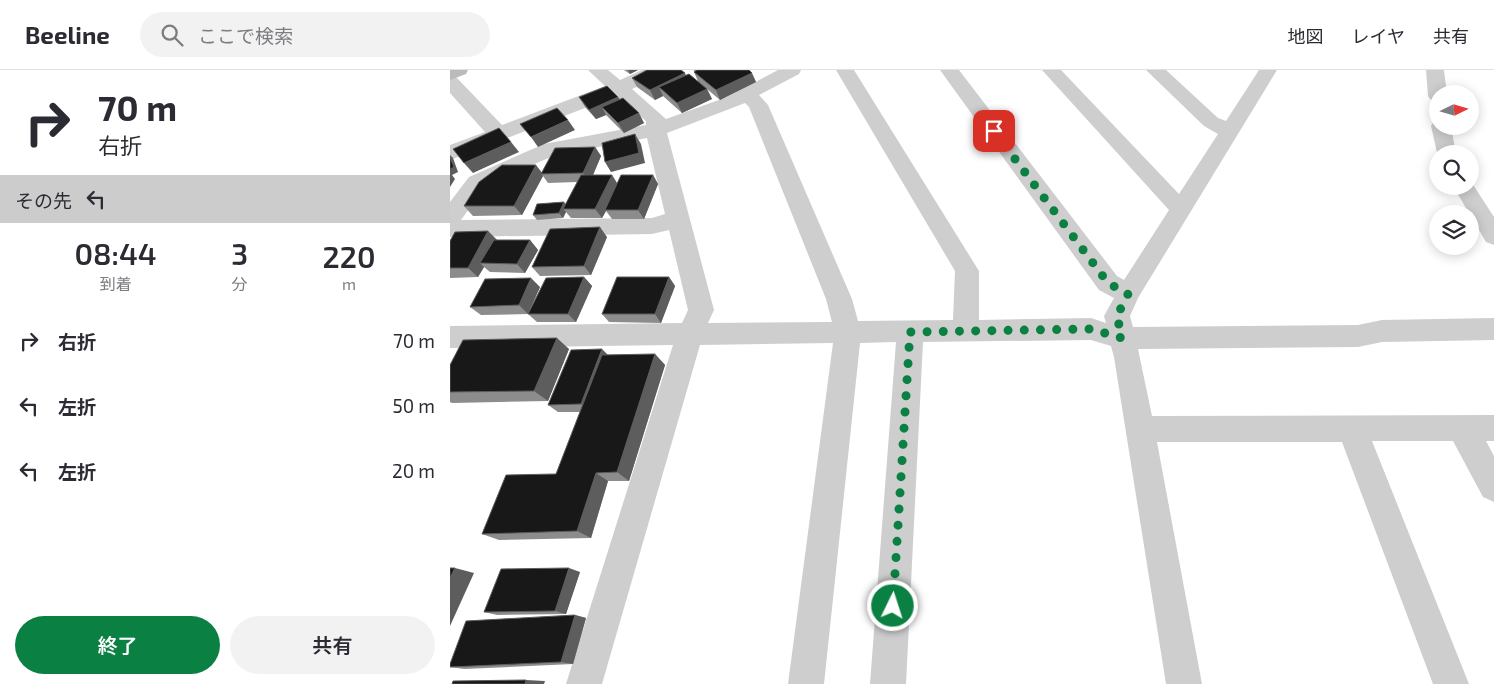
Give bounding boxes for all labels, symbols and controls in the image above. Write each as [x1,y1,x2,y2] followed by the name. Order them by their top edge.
[140,12,490,57] search box
[25,20,110,49] text: Beeline
[158,21,186,49] icon: search
[198,24,293,47] text: ここで検索
[1288,25,1324,47] text: 地図
[1352,25,1405,47] text: レイヤ
[1433,25,1469,47] text: 共有
[1429,85,1479,135] north arrow
[1429,85,1479,255] map controls
[98,86,177,128] text: 70 m
[15,90,80,155] icon: right
[973,110,1015,152] pin
[980,117,1008,145] icon: arrive
[98,132,142,158] text: 右折
[1429,145,1479,195] button: search
[82,185,110,213] icon: left
[15,189,72,212] text: その先
[1429,205,1479,255] button: layers
[75,235,157,271] text: 08:44
[231,235,248,271] text: 3
[323,238,376,274] text: 220
[100,274,132,293] text: 到着
[232,274,248,293] text: 分
[342,274,356,293] text: m
[15,327,43,355] icon: right
[393,329,435,352] text: 70 m
[58,330,96,353] text: 右折
[15,392,43,420] icon: left
[392,394,435,417] text: 50 m
[58,395,96,418] text: 左折
[15,457,43,485] icon: left
[392,459,435,482] text: 20 m
[58,460,96,483] text: 左折
[866,579,918,631] position arrow
[15,616,220,674] button: 終了
[230,616,435,674] button: 共有

